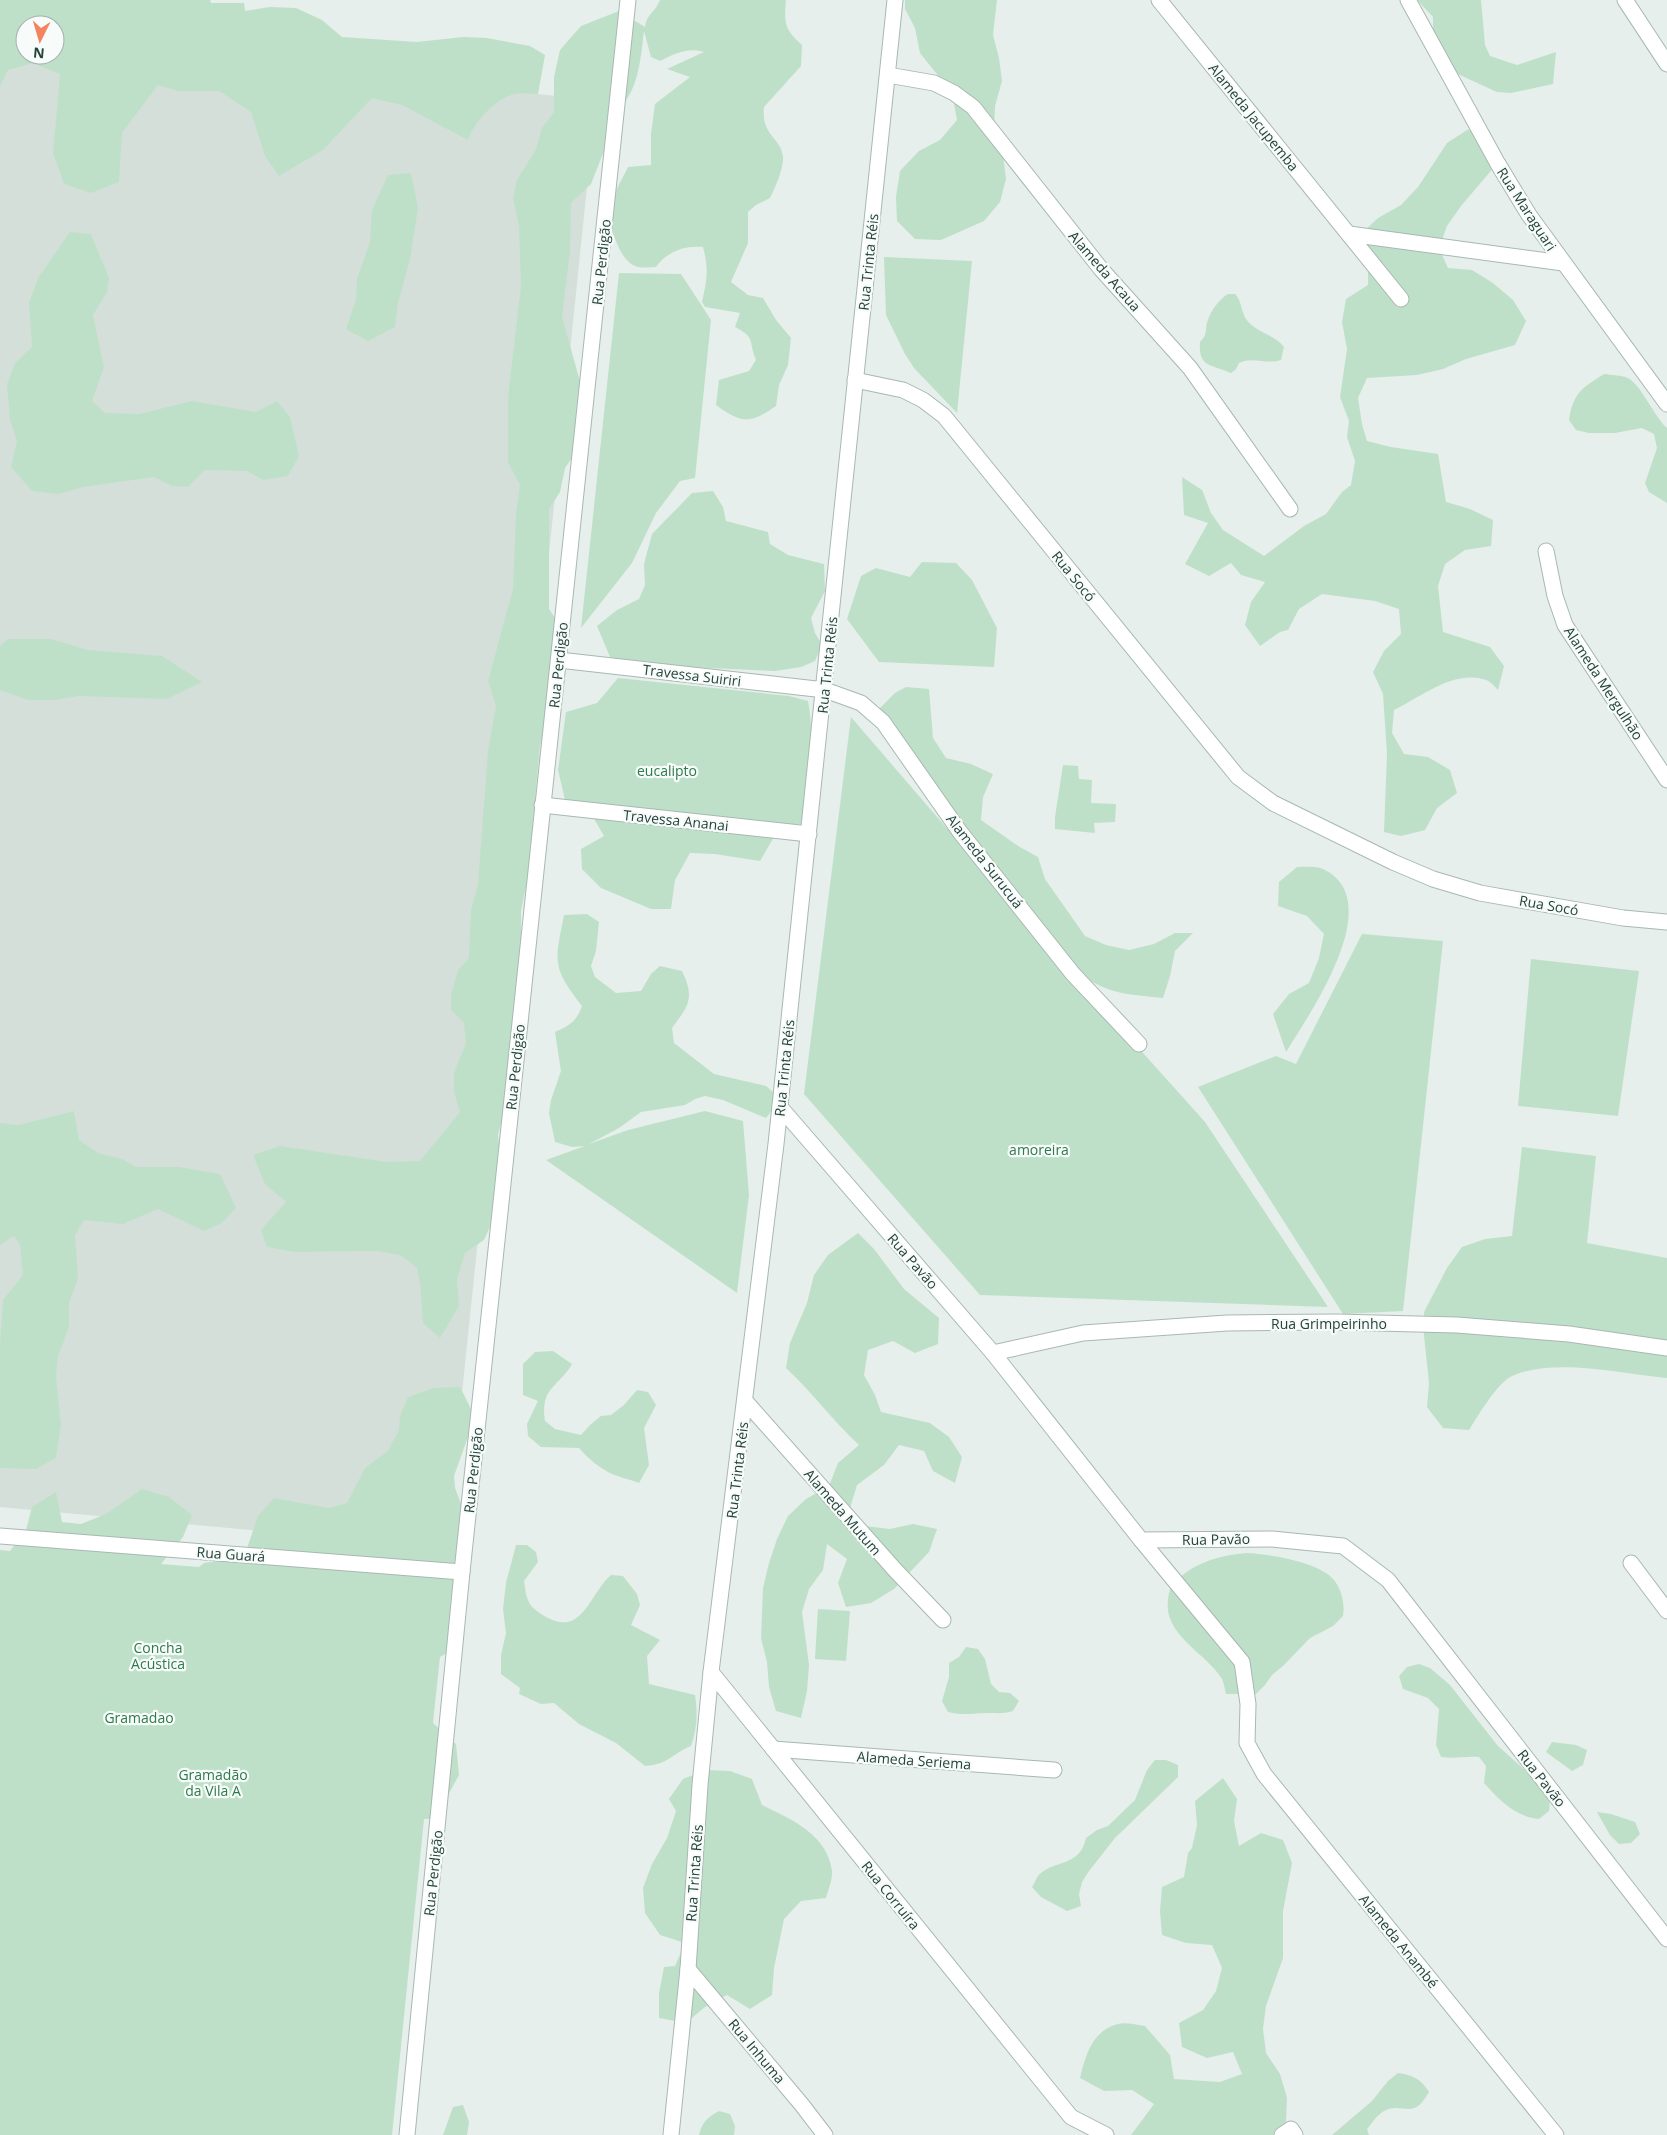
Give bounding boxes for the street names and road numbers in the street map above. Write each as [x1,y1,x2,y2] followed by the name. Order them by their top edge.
[1205,59,1303,175] street label: Alameda Jacupemba
[1493,164,1561,254] street label: Rua Maraguari
[853,212,883,311] street label: Rua Trinta Réis
[587,218,615,306] street label: Rua Perdigão
[1065,227,1145,315] street label: Alameda Acaua
[1048,547,1100,605] street label: Rua Socó
[812,615,842,714] street label: Rua Trinta Réis
[544,621,572,709] street label: Rua Perdigão
[1560,623,1648,743] street label: Alameda Mergulhão
[642,660,742,690] street label: Travessa Suiriri
[622,805,730,835] street label: Travessa Ananai
[942,810,1028,912] street label: Alameda Surucuá
[1518,890,1580,920] street label: Rua Socó
[769,1018,799,1117] street label: Rua Trinta Réis
[501,1023,529,1111] street label: Rua Perdigão
[884,1229,942,1293] street label: Rua Pavão
[1271,1314,1387,1333] street label: Rua Grimpeirinho
[722,1420,752,1519] street label: Rua Trinta Réis
[459,1426,487,1514] street label: Rua Perdigão
[800,1465,886,1559] street label: Alameda Mutum
[1182,1529,1250,1549] street label: Rua Pavão
[196,1542,266,1566] street label: Rua Guará
[1514,1745,1570,1811] street label: Rua Pavão
[856,1747,972,1773] street label: Alameda Seriema
[681,1823,707,1922] street label: Rua Trinta Réis
[419,1829,447,1917] street label: Rua Perdigão
[858,1857,924,1933] street label: Rua Corruíra
[1355,1890,1443,1992] street label: Alameda Anambé
[724,2015,790,2087] street label: Rua Inhuma

